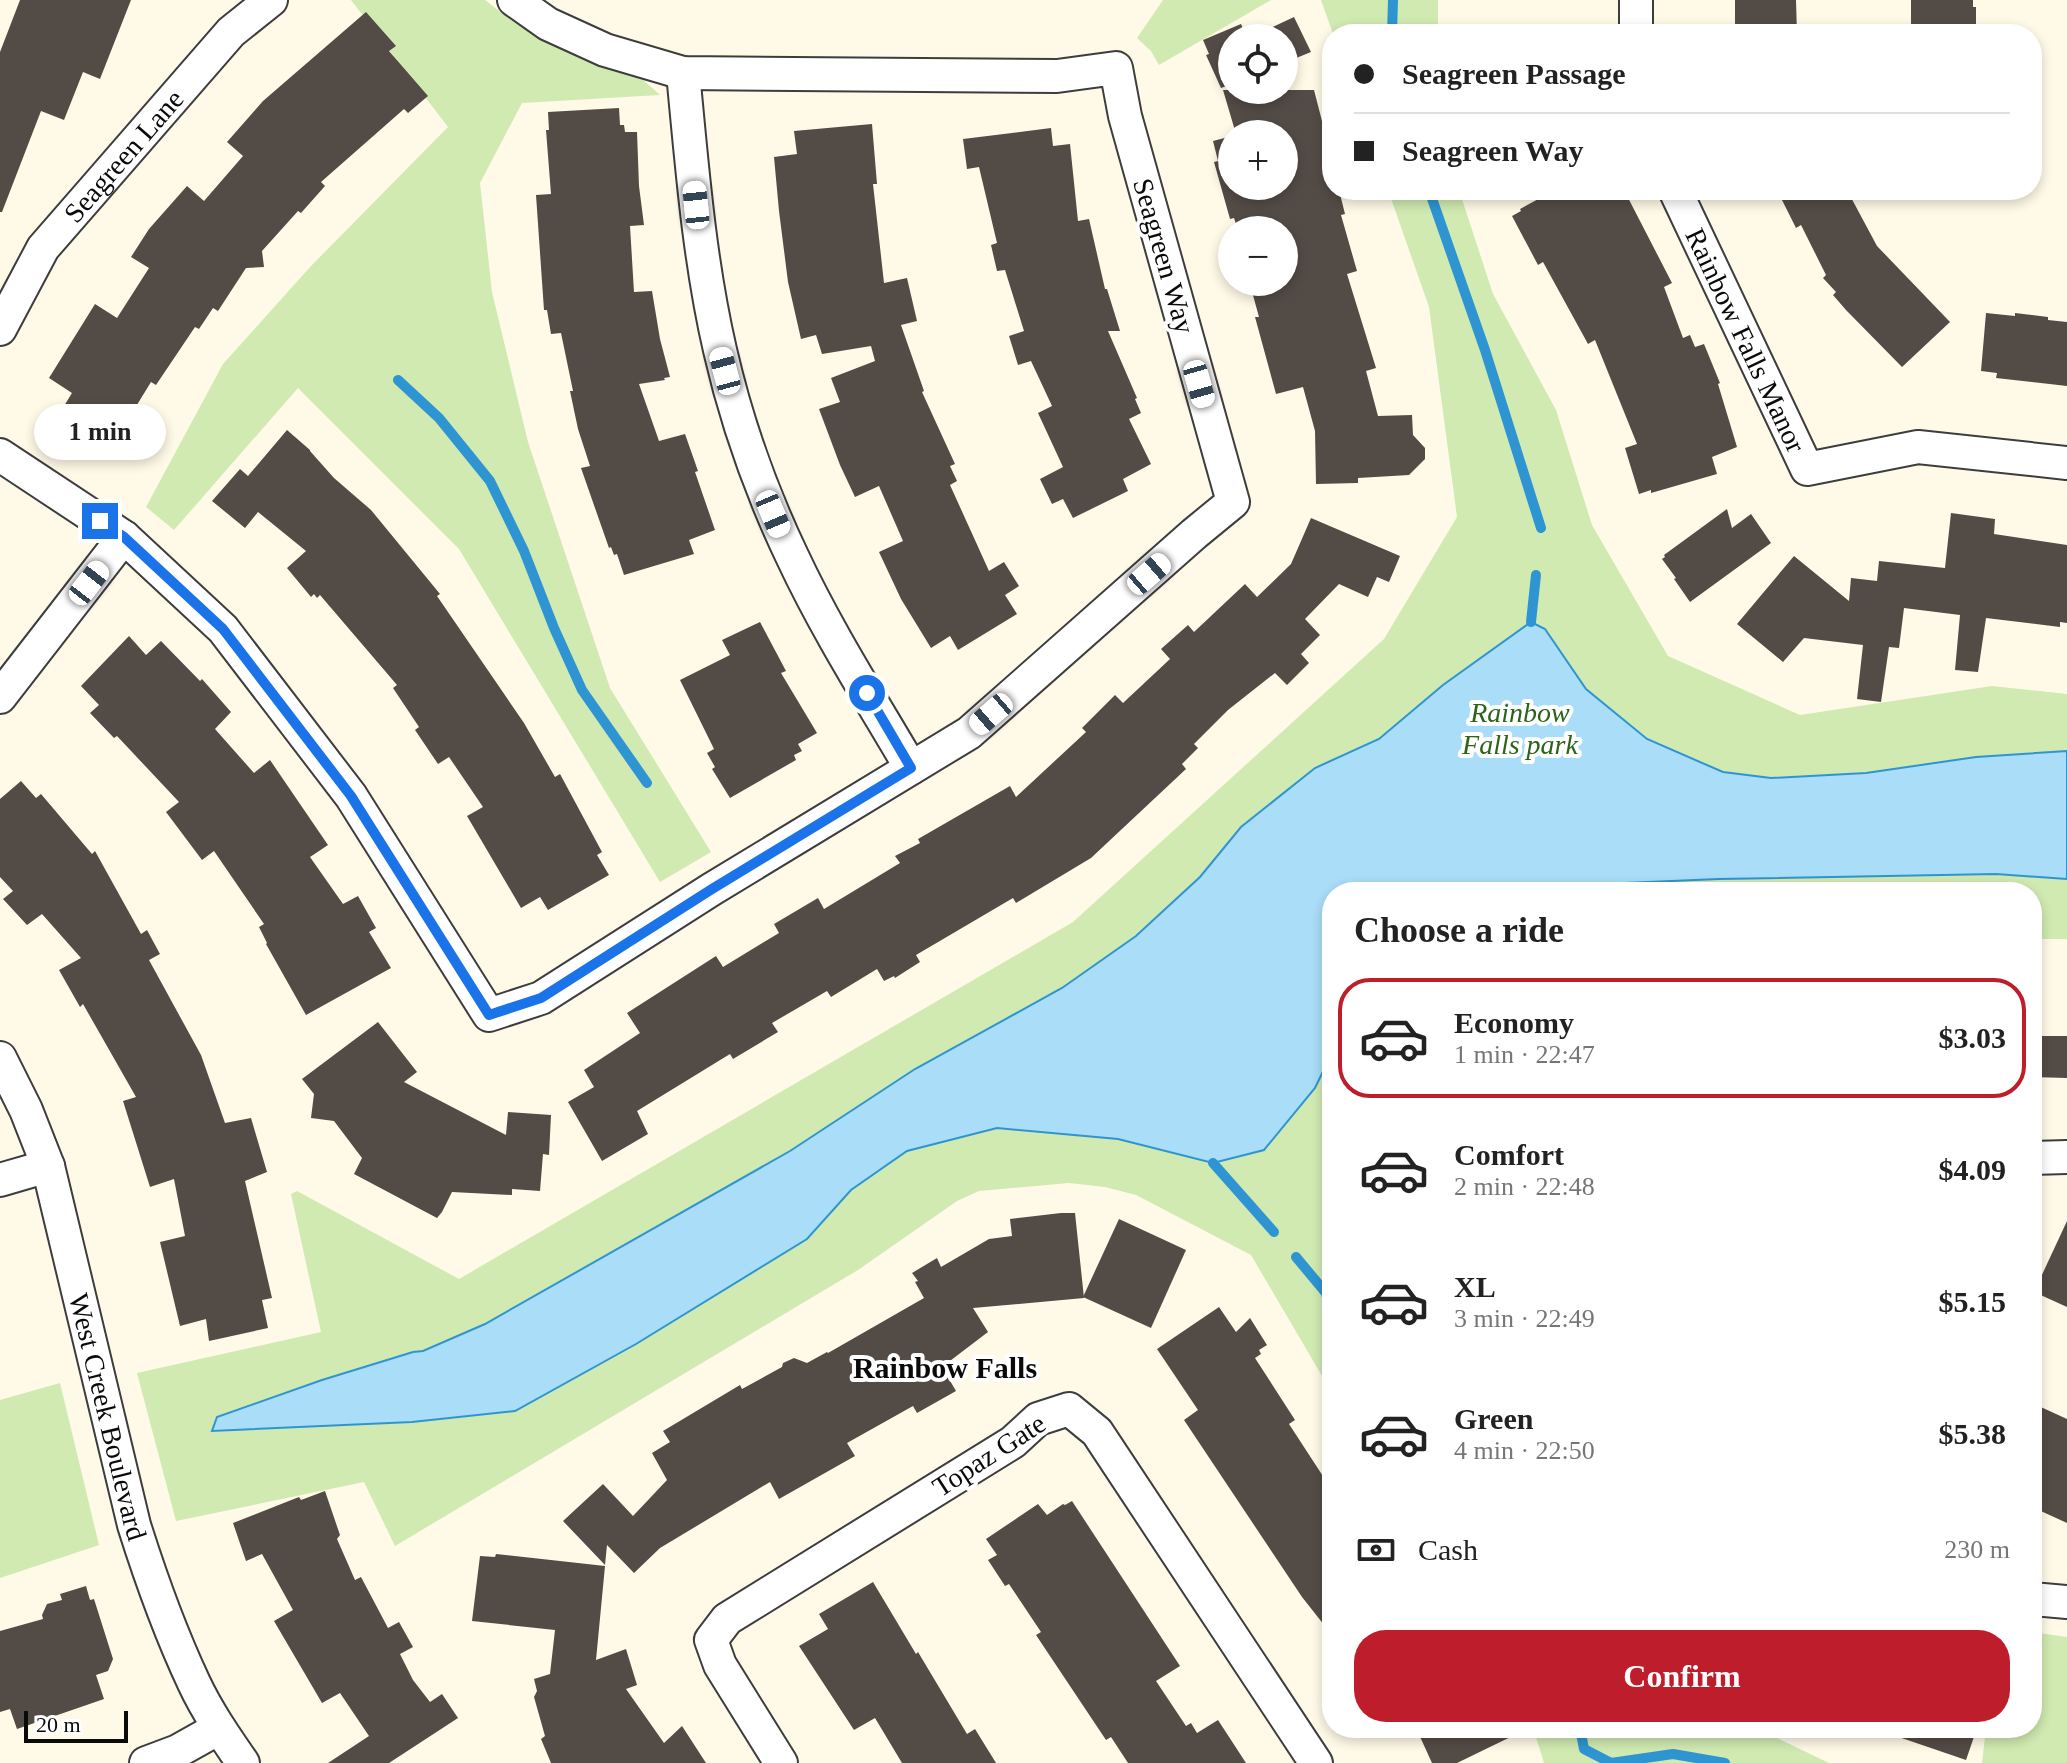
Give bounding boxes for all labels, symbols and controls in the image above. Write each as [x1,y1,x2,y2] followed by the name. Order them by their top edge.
[1218,24,1298,296] map controls
[1218,24,1298,104] button: locate
[1402,57,1626,90] text: Seagreen Passage
[57,83,189,228] street label: Seagreen Lane
[1218,120,1298,200] button: +
[1402,134,1583,167] text: Seagreen Way
[1127,175,1201,337] street label: Seagreen Way
[682,180,710,230] car
[1218,216,1298,296] button: −
[1680,223,1813,458] street label: Rainbow Falls Manor
[707,345,743,397] car
[1181,358,1217,410] car
[34,405,166,461] callout: 1 min
[69,417,131,446] text: 1 min
[753,487,793,541] car
[82,503,118,539] route end
[1123,549,1175,599] car
[65,557,113,609] car
[849,675,885,711] route start
[965,689,1017,739] car
[1461,697,1579,760] park label: Rainbow Falls park
[1354,910,1564,950] text: Choose a ride
[1358,1002,1430,1074] icon: car
[1454,1006,1574,1039] text: Economy
[1939,1021,2006,1054] text: $3.03
[1454,1040,1595,1069] text: 1 min · 22:47
[1358,1134,1430,1206] icon: car
[1454,1138,1564,1171] text: Comfort
[1939,1153,2006,1186] text: $4.09
[1454,1172,1595,1201] text: 2 min · 22:48
[1358,1266,1430,1338] icon: car
[1454,1270,1496,1303] text: XL
[1939,1285,2006,1318] text: $5.15
[64,1290,153,1544] street label: West Creek Boulevard
[1454,1304,1595,1333] text: 3 min · 22:49
[853,1351,1037,1384] district label: Rainbow Falls
[1358,1398,1430,1470] icon: car
[1454,1402,1533,1435] text: Green
[927,1407,1051,1503] street label: Topaz Gate
[1939,1417,2006,1450] text: $5.38
[1454,1436,1595,1465] text: 4 min · 22:50
[1354,1528,1398,1572] icon: cash
[1418,1533,1478,1566] text: Cash
[1944,1535,2010,1564] text: 230 m
[1354,1630,2010,1722] button: Confirm
[24,1707,128,1743] scale bar
[36,1712,81,1737] text: 20 m

